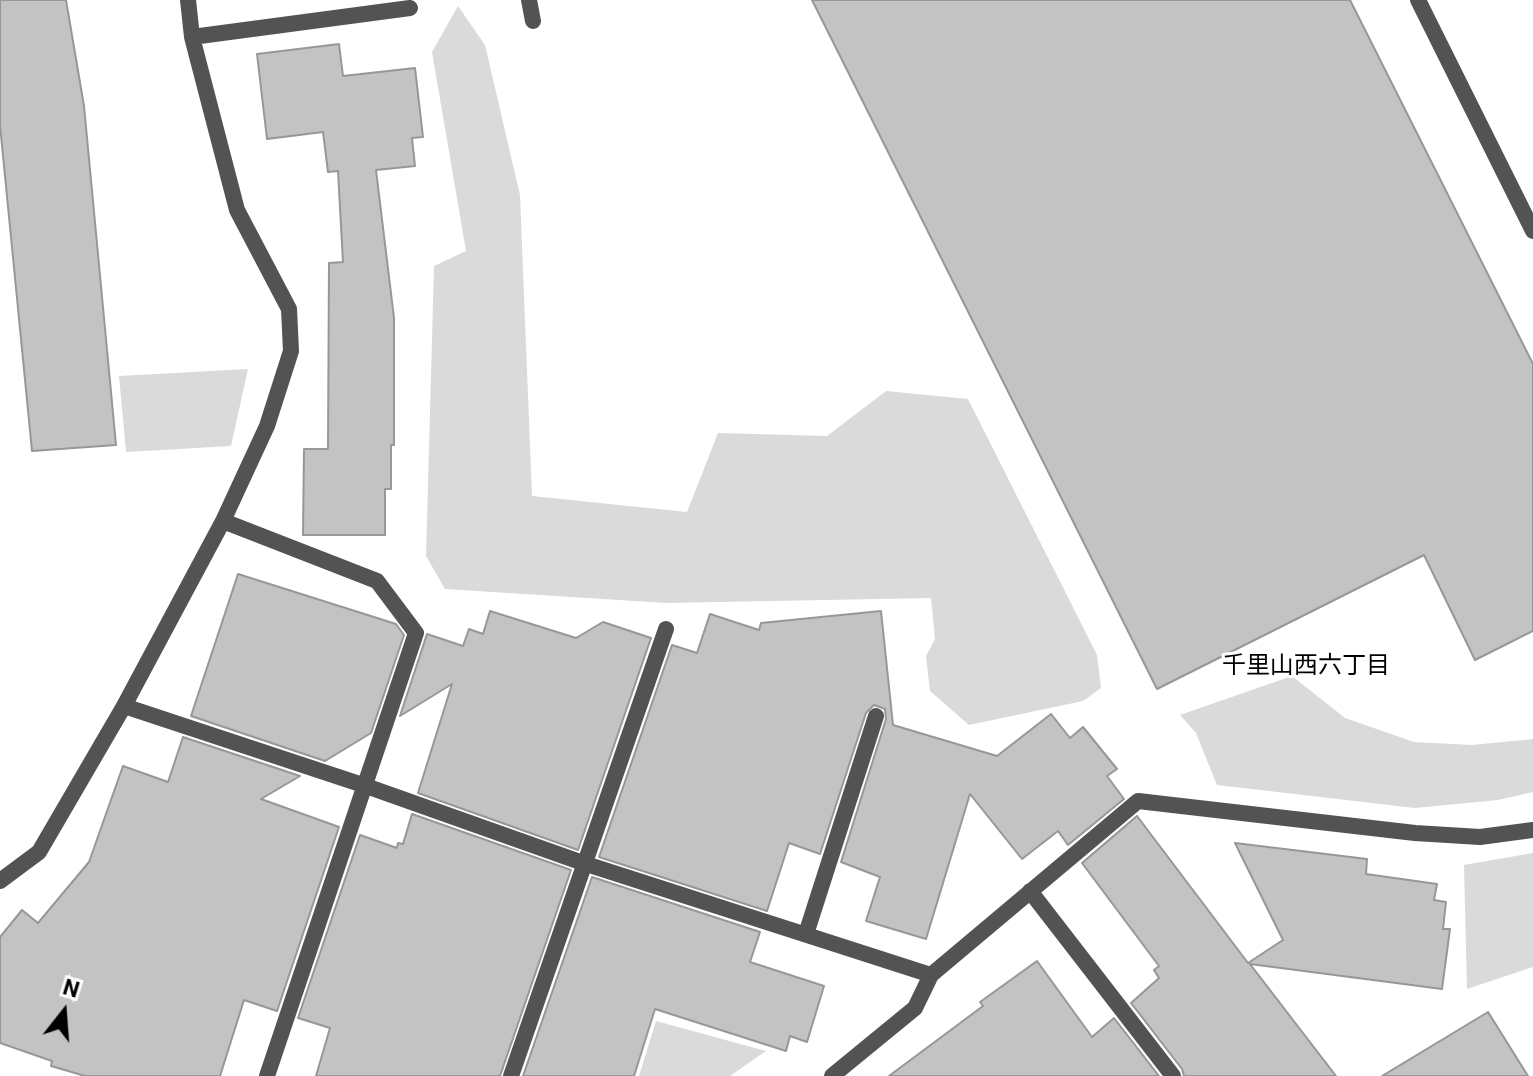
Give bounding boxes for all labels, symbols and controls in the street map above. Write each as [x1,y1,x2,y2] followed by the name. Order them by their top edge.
[1222,653,1390,681] district label: 千里山西六丁目
[24,972,104,1052] north arrow
[60,974,82,1003] text: N

